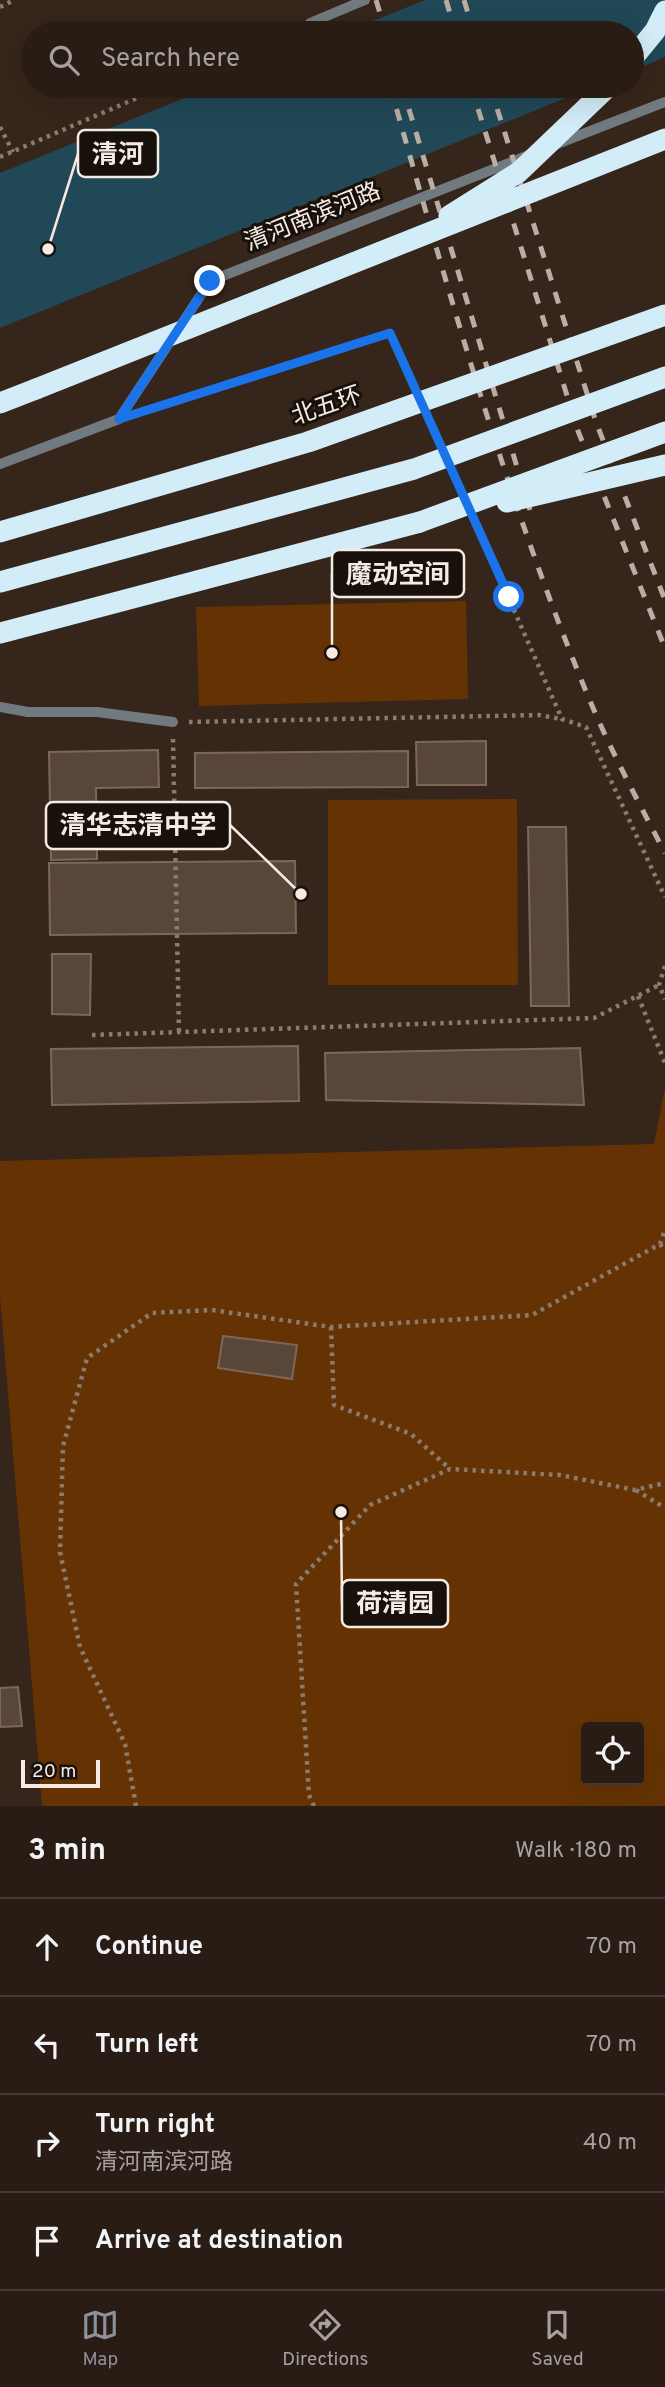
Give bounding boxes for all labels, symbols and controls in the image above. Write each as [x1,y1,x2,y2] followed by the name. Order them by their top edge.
[21,21,644,98] search box
[45,41,83,79] icon: search
[101,43,240,76] text: Search here
[78,130,158,177] callout: 清河
[92,140,144,173] text: 清河
[241,177,385,259] street label: 清河南滨河路
[194,265,225,296] route end
[288,381,366,433] street label: 北五环
[332,550,464,597] callout: 魔动空间
[346,560,450,593] text: 魔动空间
[493,581,524,612] route start
[46,802,230,849] callout: 清华志清中学
[60,811,216,844] text: 清华志清中学
[342,1580,448,1627] callout: 荷清园
[356,1589,434,1622] text: 荷清园
[581,1722,644,1785] map controls
[581,1722,644,1785] button: locate
[21,1757,100,1789] scale bar
[32,1760,76,1784] text: 20 m
[28,1833,106,1870] text: 3 min
[515,1837,637,1866] text: Walk · 180 m
[28,1928,66,1966] icon: ahead
[95,1931,203,1964] text: Continue
[586,1933,637,1962] text: 70 m
[28,2026,66,2064] icon: left
[95,2029,199,2062] text: Turn left
[586,2031,637,2060] text: 70 m
[95,2109,215,2142] text: Turn right
[28,2124,66,2162] icon: right
[583,2129,637,2158] text: 40 m
[95,2149,233,2178] text: 清河南滨河路
[28,2222,66,2260] icon: arrive
[95,2225,343,2258] text: Arrive at destination
[81,2306,119,2372] tab: Map
[282,2306,369,2372] tab: Directions
[531,2306,584,2372] tab: Saved

